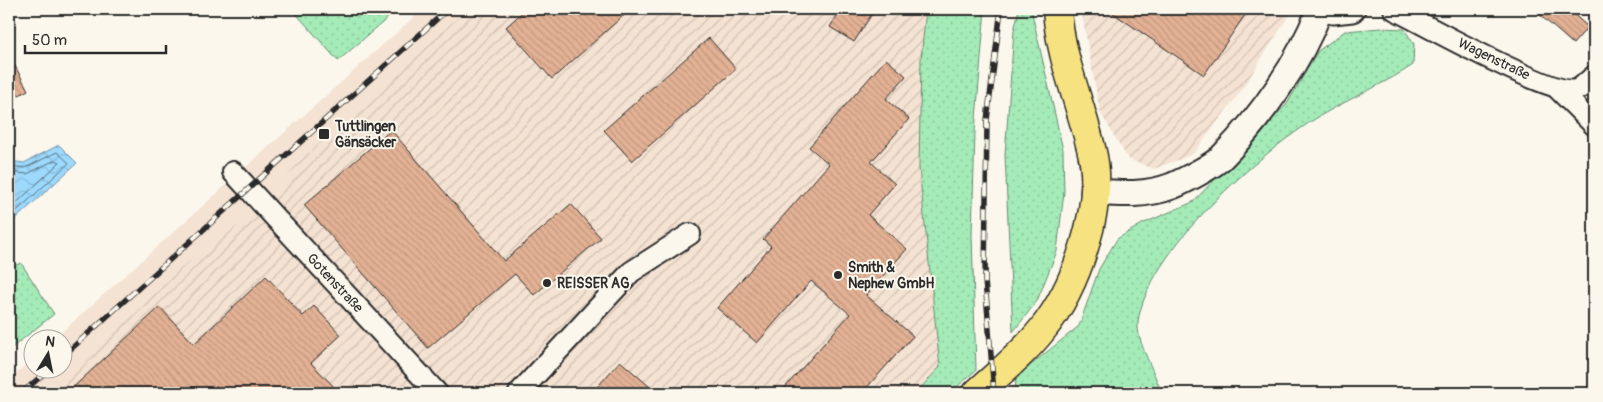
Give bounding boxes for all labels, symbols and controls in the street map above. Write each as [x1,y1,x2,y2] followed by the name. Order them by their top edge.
[25,22,166,54] scale bar
[32,31,67,50] text: 50 m
[1455,34,1533,84] street label: Wagenstraße
[334,118,397,151] place label: Tuttlingen Gänsäcker
[317,127,331,141] marker: Tuttlingen Gänsäcker
[303,250,367,316] street label: Gotenstraße
[848,259,935,292] place label: Smith & Nephew GmbH
[832,269,844,281] marker: Smith & Nephew GmbH
[557,275,629,292] place label: REISSER AG
[541,277,553,289] marker: REISSER AG
[22,330,72,380] north arrow
[44,332,56,351] text: N

